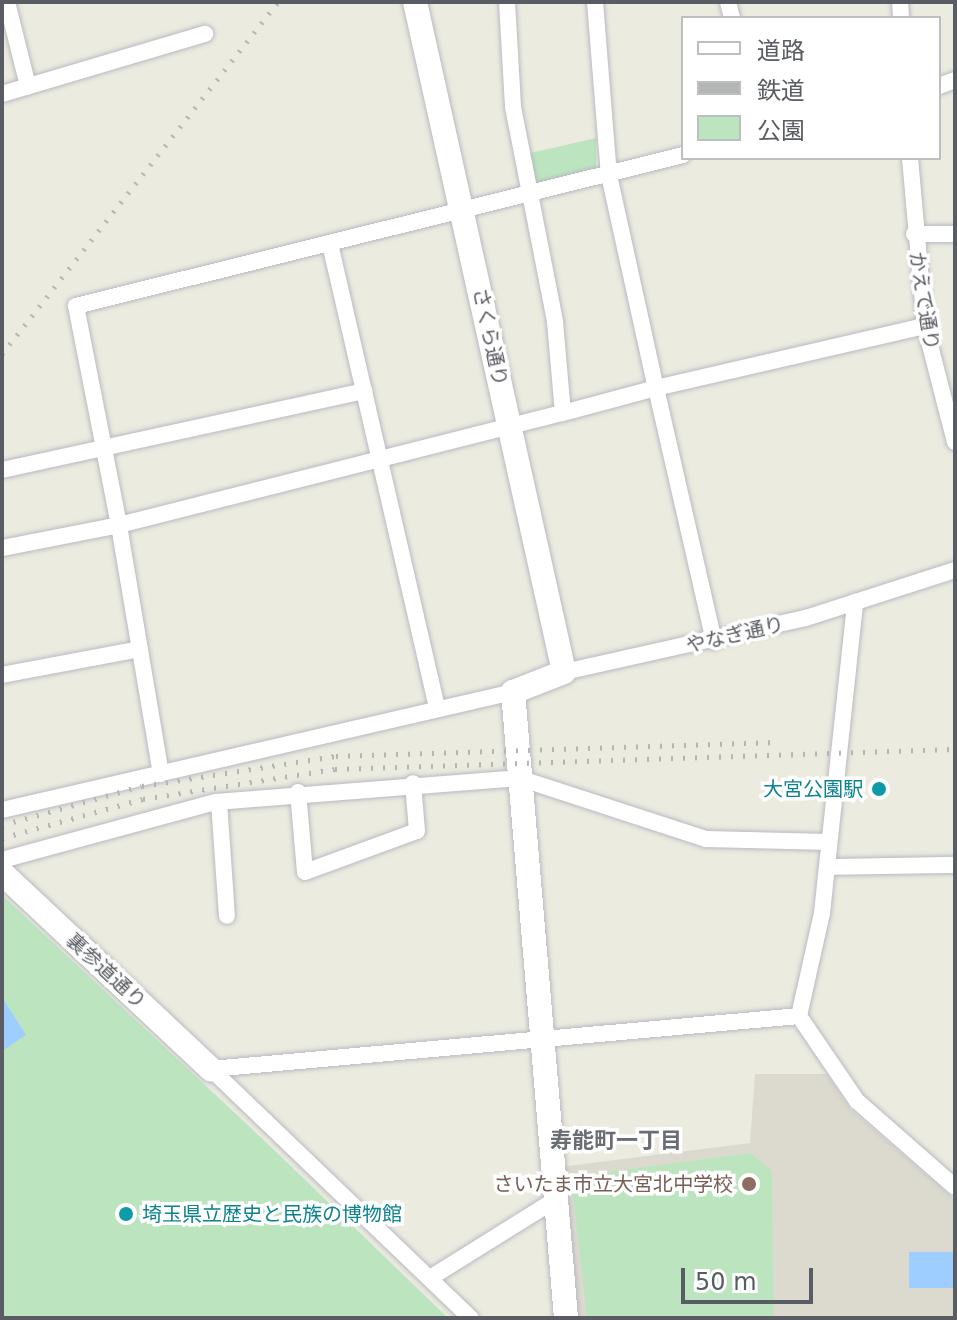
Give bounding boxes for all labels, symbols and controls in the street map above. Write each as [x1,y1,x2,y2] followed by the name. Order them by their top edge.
[681,16,941,160] legend
[757,37,805,65] text: 道路
[757,77,805,105] text: 鉄道
[757,117,805,145] text: 公園
[904,250,944,352] street label: かえで通り
[468,286,512,388] street label: さくら通り
[684,612,786,658] street label: やなぎ通り
[763,777,863,801] place label: 大宮公園駅
[870,780,888,798] marker: 大宮公園駅
[61,928,151,1014] street label: 裏参道通り
[550,1128,682,1154] district label: 寿能町一丁目
[493,1172,733,1196] place label: さいたま市立大宮北中学校
[740,1175,758,1193] marker: さいたま市立大宮北中学校
[142,1202,402,1226] place label: 埼玉県立歴史と民族の博物館
[117,1205,135,1223] marker: 埼玉県立歴史と民族の博物館
[685,1252,817,1302] scale bar
[695,1268,757,1296] text: 50 m

